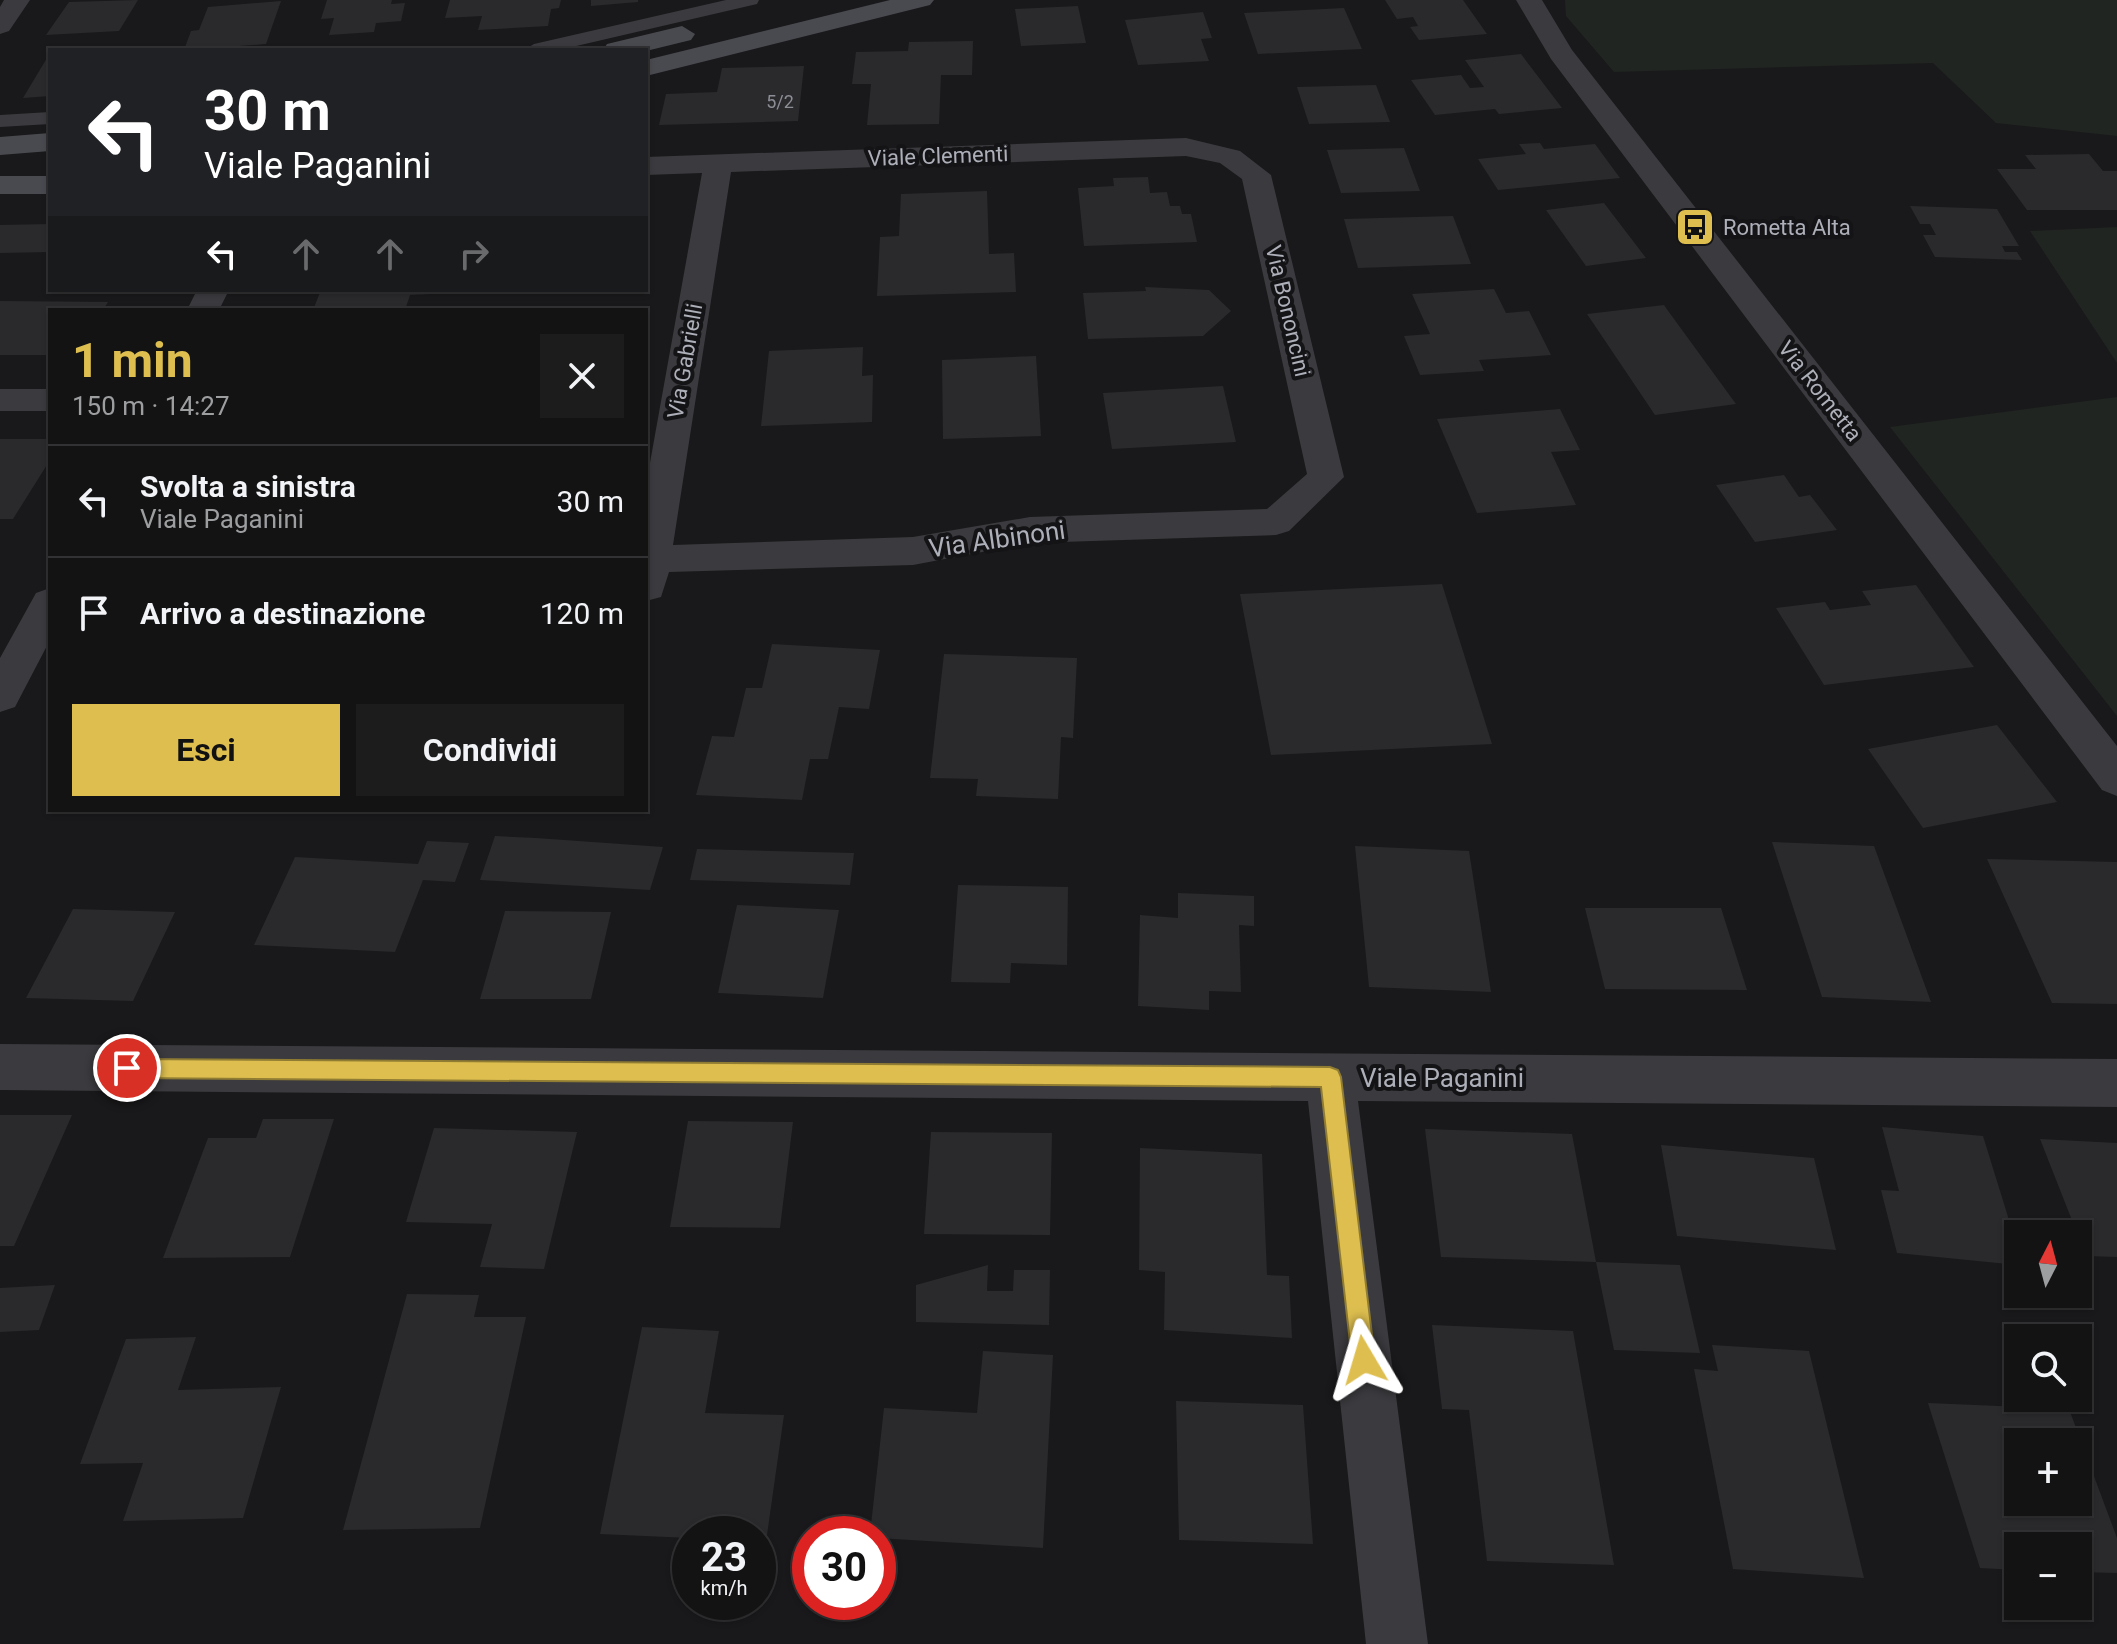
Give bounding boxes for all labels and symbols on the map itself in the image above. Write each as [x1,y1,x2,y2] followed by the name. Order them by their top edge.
[766,91,794,112] house number: 5/2
[867,141,1009,171] street label: Viale Clementi
[1674,206,1716,248] bus stop icon: Rometta Alta
[1723,215,1851,240] place label: Rometta Alta
[1261,243,1315,379] street label: Via Bononcini
[663,301,707,421] street label: Via Gabrielli
[1773,336,1867,446] street label: Via Rometta
[927,515,1067,563] street label: Via Albinoni
[93,1034,161,1102] pin
[1360,1063,1524,1093] street label: Viale Paganini
[2004,1220,2092,1308] north arrow
[1322,1318,1406,1402] position arrow
[792,1516,896,1620] speed limit sign: 30

